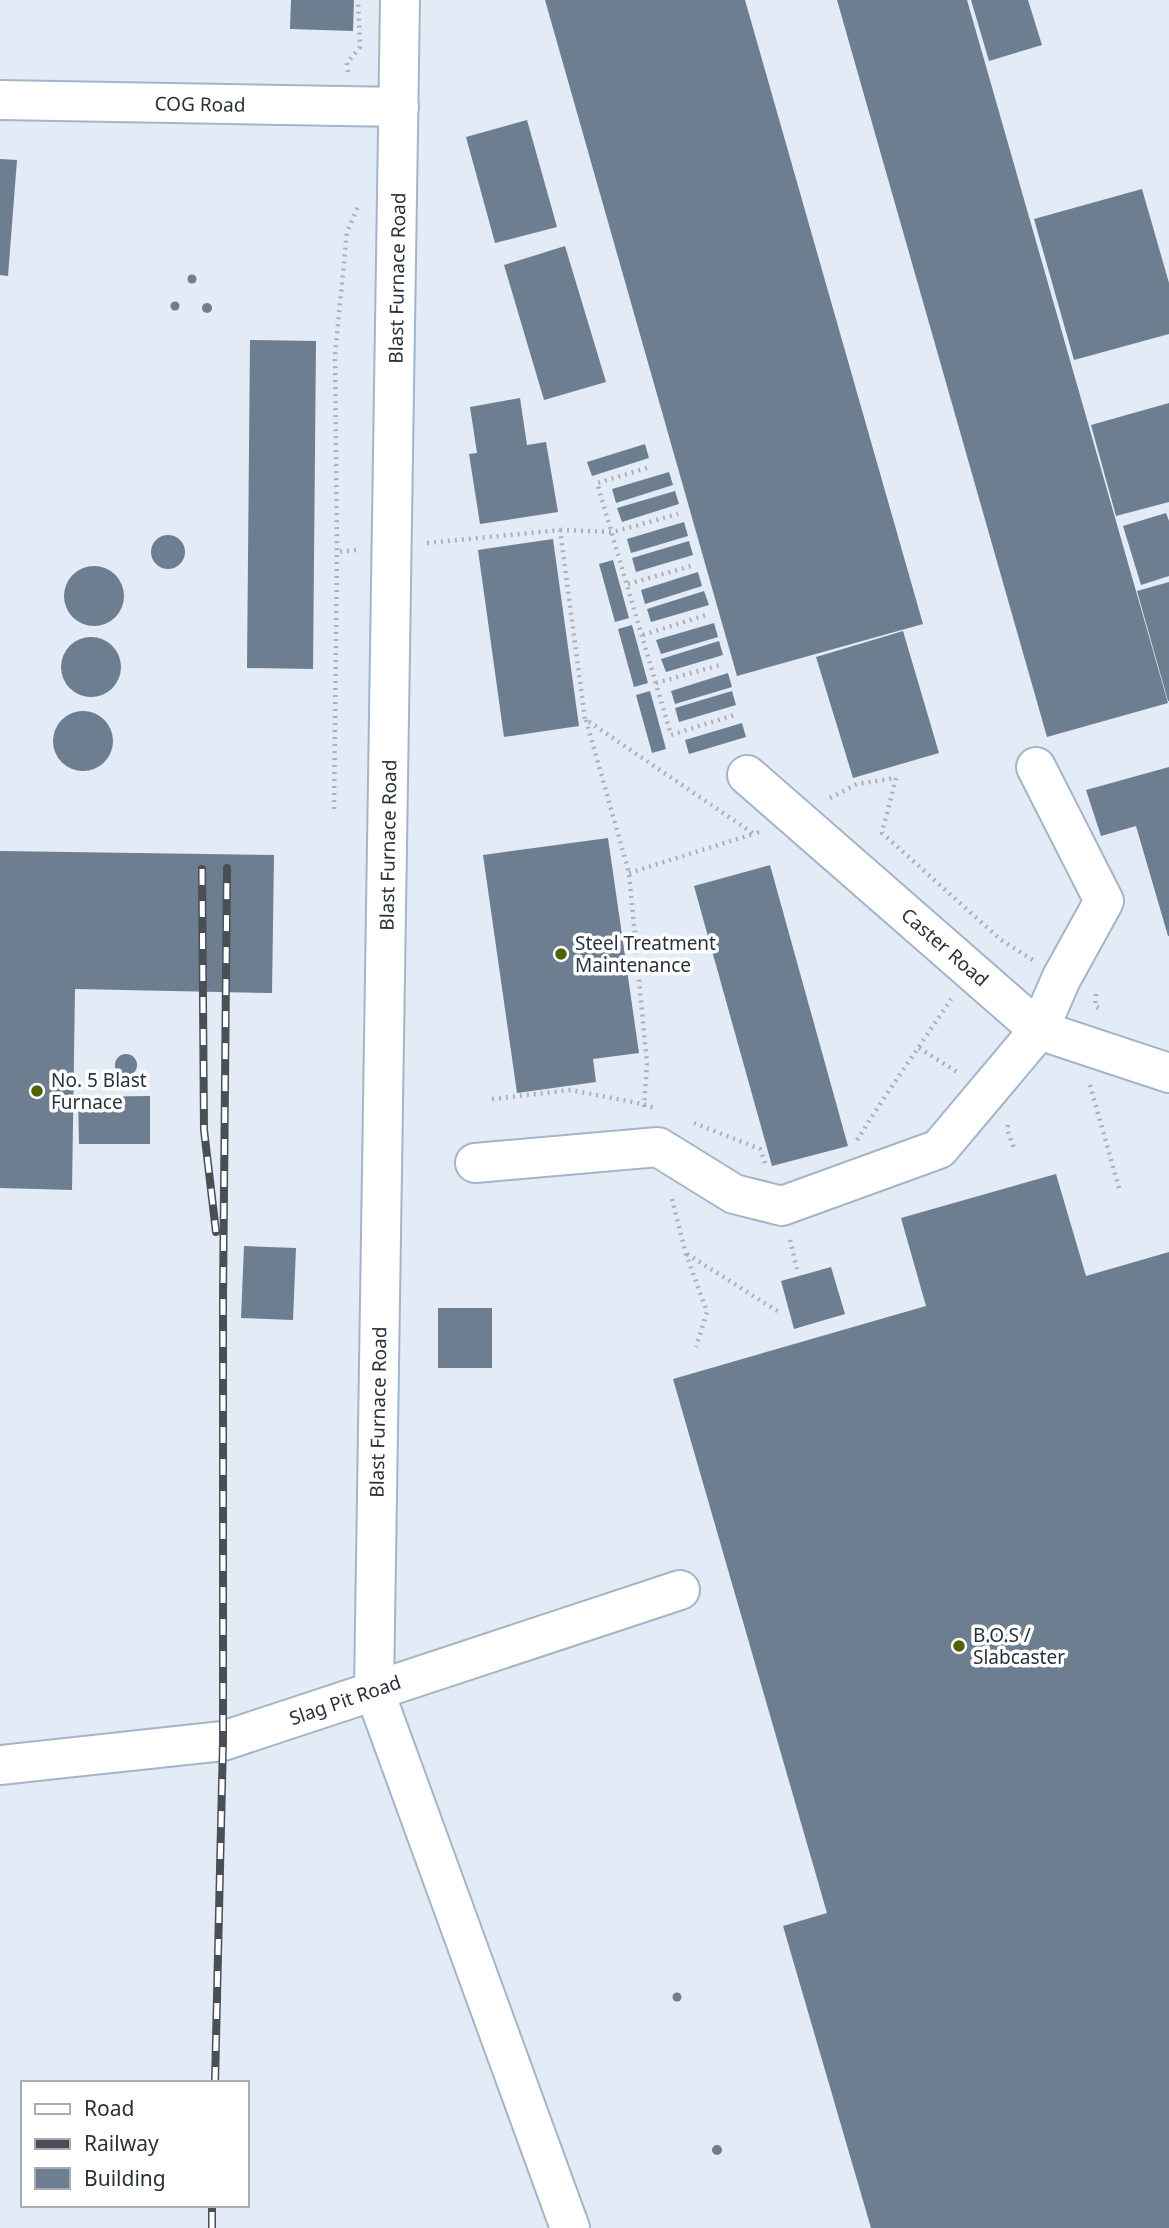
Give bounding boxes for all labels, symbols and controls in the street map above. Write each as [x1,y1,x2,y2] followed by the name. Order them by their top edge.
[154,90,246,118] street label: COG Road
[383,192,411,364] street label: Blast Furnace Road
[374,759,402,931] street label: Blast Furnace Road
[896,902,994,992] street label: Caster Road
[575,930,716,978] place label: Steel Treatment Maintenance
[553,946,569,962] marker: Steel Treatment Maintenance
[51,1067,147,1115] place label: No. 5 Blast Furnace
[29,1083,45,1099] marker: No. 5 Blast Furnace
[364,1326,392,1498] street label: Blast Furnace Road
[973,1622,1065,1670] place label: B.O.S / Slabcaster
[951,1638,967,1654] marker: B.O.S / Slabcaster
[286,1669,404,1731] street label: Slag Pit Road
[21,2081,248,2207] legend
[84,2094,134,2122] text: Road
[84,2129,159,2157] text: Railway
[84,2164,166,2192] text: Building

